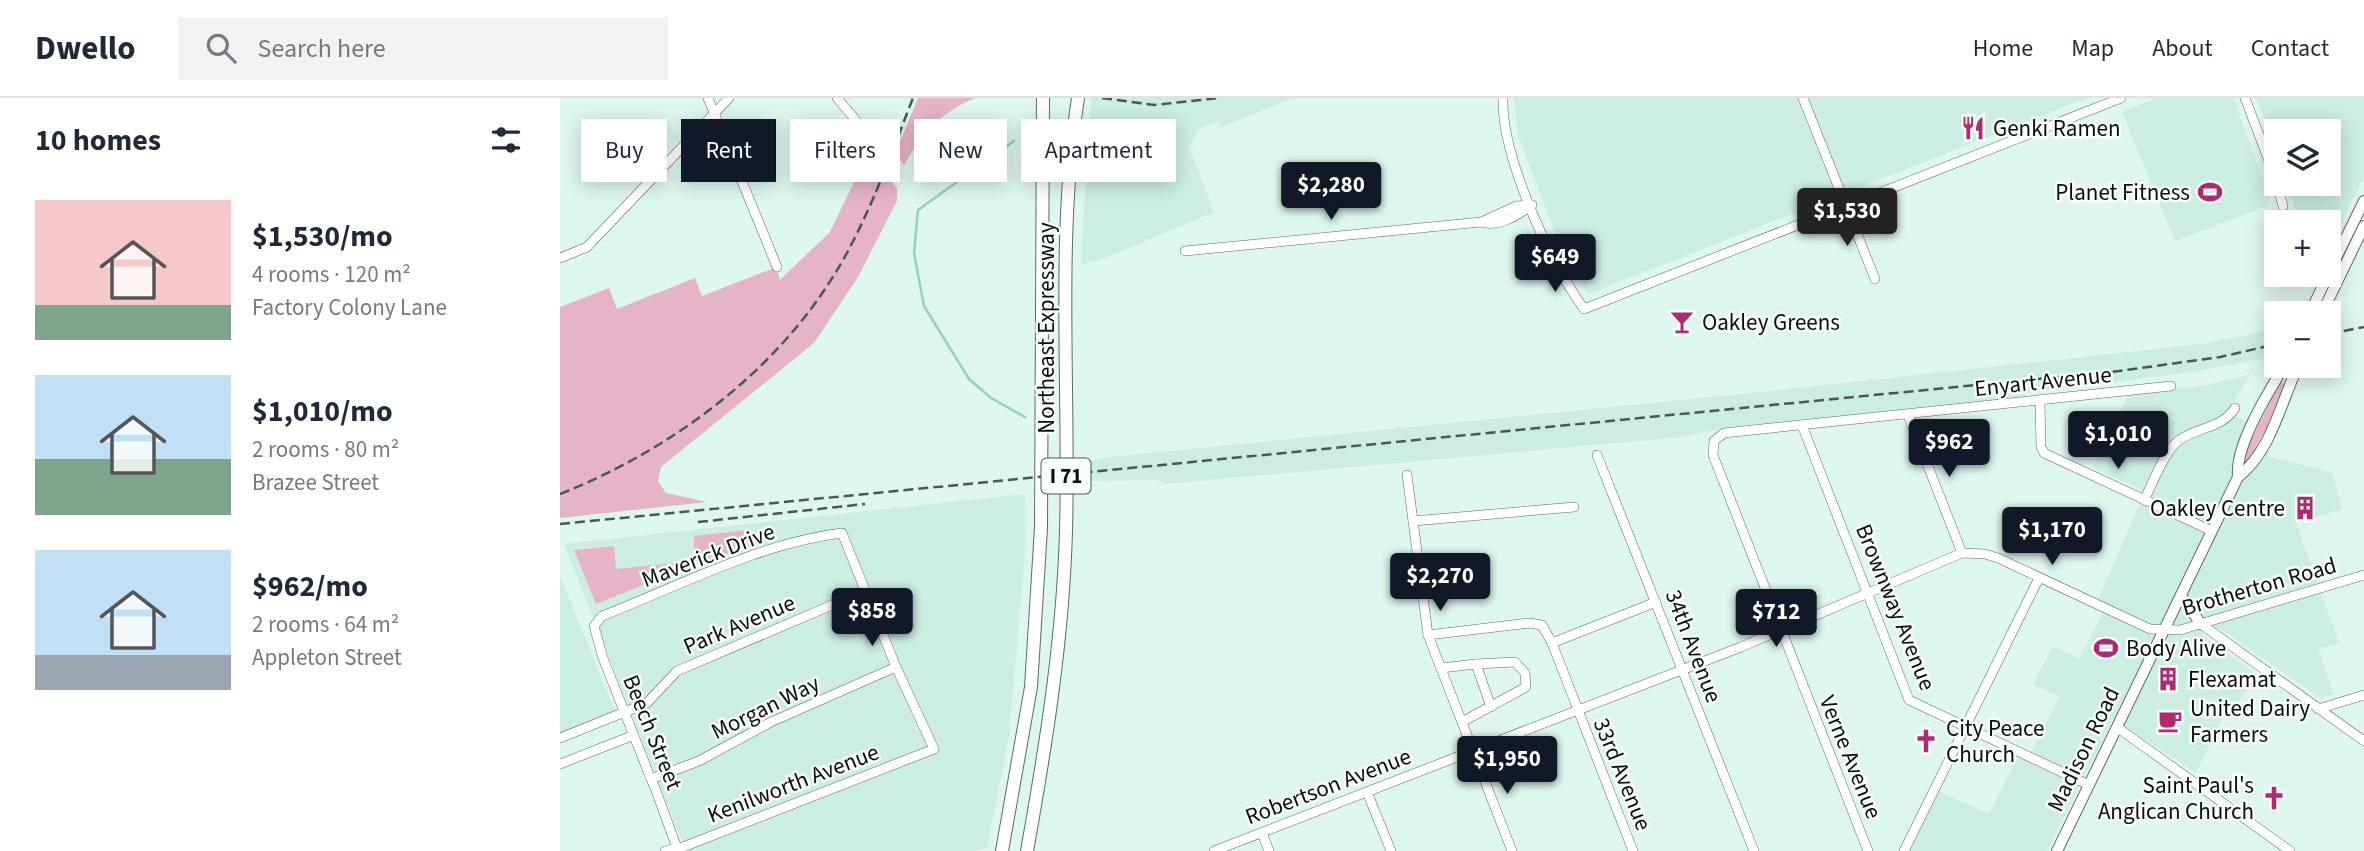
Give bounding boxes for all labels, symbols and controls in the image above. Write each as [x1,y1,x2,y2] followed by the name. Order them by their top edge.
[178,17,668,80] search box
[35,25,136,72] text: Dwello
[202,29,240,67] icon: search
[258,30,386,67] text: Search here
[1973,31,2033,66] text: Home
[2071,31,2114,66] text: Map
[2152,31,2213,66] text: About
[2251,31,2329,66] text: Contact
[1993,112,2120,145] place label: Genki Ramen
[1959,114,1987,142] restaurant icon: Genki Ramen
[35,119,161,162] text: 10 homes
[581,119,667,182] chip: Buy
[681,119,776,182] chip: Rent
[790,119,900,182] chip: Filters
[914,119,1007,182] chip: New
[1021,119,1176,182] chip: Apartment
[2264,119,2341,378] map controls
[2264,119,2341,196] button: layers
[487,121,525,159] icon: filters
[1274,162,1388,222] pin: $2,280
[1297,168,1365,201] text: $2,280
[2055,176,2190,209] place label: Planet Fitness
[2196,178,2224,206] sports icon: Planet Fitness
[1790,188,1904,248] pin: $1,530
[1813,194,1881,227] text: $1,530
[2264,210,2341,287] button: +
[252,215,393,258] text: $1,530/mo
[1030,222,1063,434] street label: Northeast Expressway
[91,228,175,312] icon: home
[1514,234,1596,294] pin: $649
[1531,240,1579,273] text: $649
[252,258,411,291] text: 4 rooms · 120 m²
[252,291,447,324] text: Factory Colony Lane
[2264,301,2341,378] button: −
[1702,306,1840,339] place label: Oakley Greens
[1668,308,1696,336] bar icon: Oakley Greens
[1973,358,2113,405] street label: Enyart Avenue
[252,390,393,433] text: $1,010/mo
[91,403,175,487] icon: home
[2061,412,2175,471] pin: $1,010
[2084,417,2152,450] text: $1,010
[1908,420,1990,479] pin: $962
[1925,425,1973,458] text: $962
[252,433,399,466] text: 2 rooms · 80 m²
[1042,458,1090,494] road number: I 71
[252,466,379,499] text: Brazee Street
[2150,492,2285,525] place label: Oakley Centre
[2291,494,2319,522] building icon: Oakley Centre
[1995,508,2109,567] pin: $1,170
[2018,513,2086,546] text: $1,170
[637,515,780,596] street label: Maverick Drive
[1847,519,1944,695] street label: Brownway Avenue
[2178,549,2340,624] street label: Brotherton Road
[1383,554,1497,613] pin: $2,270
[1406,559,1474,592] text: $2,270
[252,565,368,608] text: $962/mo
[91,578,175,662] icon: home
[1657,585,1730,707] street label: 34th Avenue
[678,586,800,663] street label: Park Avenue
[831,588,913,648] pin: $858
[1735,589,1817,649] pin: $712
[848,594,896,627] text: $858
[1752,595,1800,628] text: $712
[252,608,399,641] text: 2 rooms · 64 m²
[2126,632,2226,665] place label: Body Alive
[2092,634,2120,662] sports icon: Body Alive
[252,641,402,674] text: Appleton Street
[2188,663,2276,696] place label: Flexamat
[2154,665,2182,693] building icon: Flexamat
[705,667,825,748] street label: Morgan Way
[614,670,691,795] street label: Beech Street
[2039,681,2128,817] street label: Madison Road
[1811,691,1890,824] street label: Verne Avenue
[2190,692,2310,751] place label: United Dairy Farmers
[2156,707,2184,735] cafe icon: United Dairy Farmers
[1946,712,2044,771] place label: City Peace Church
[1585,713,1660,835] street label: 33rd Avenue
[1912,727,1940,755] church icon: City Peace Church
[703,736,884,831] street label: Kenilworth Avenue
[1450,736,1564,796] pin: $1,950
[1241,740,1416,833] street label: Robertson Avenue
[1473,742,1541,775] text: $1,950
[2098,769,2254,828] place label: Saint Paul's Anglican Church
[2260,784,2288,812] church icon: Saint Paul's Anglican Church

